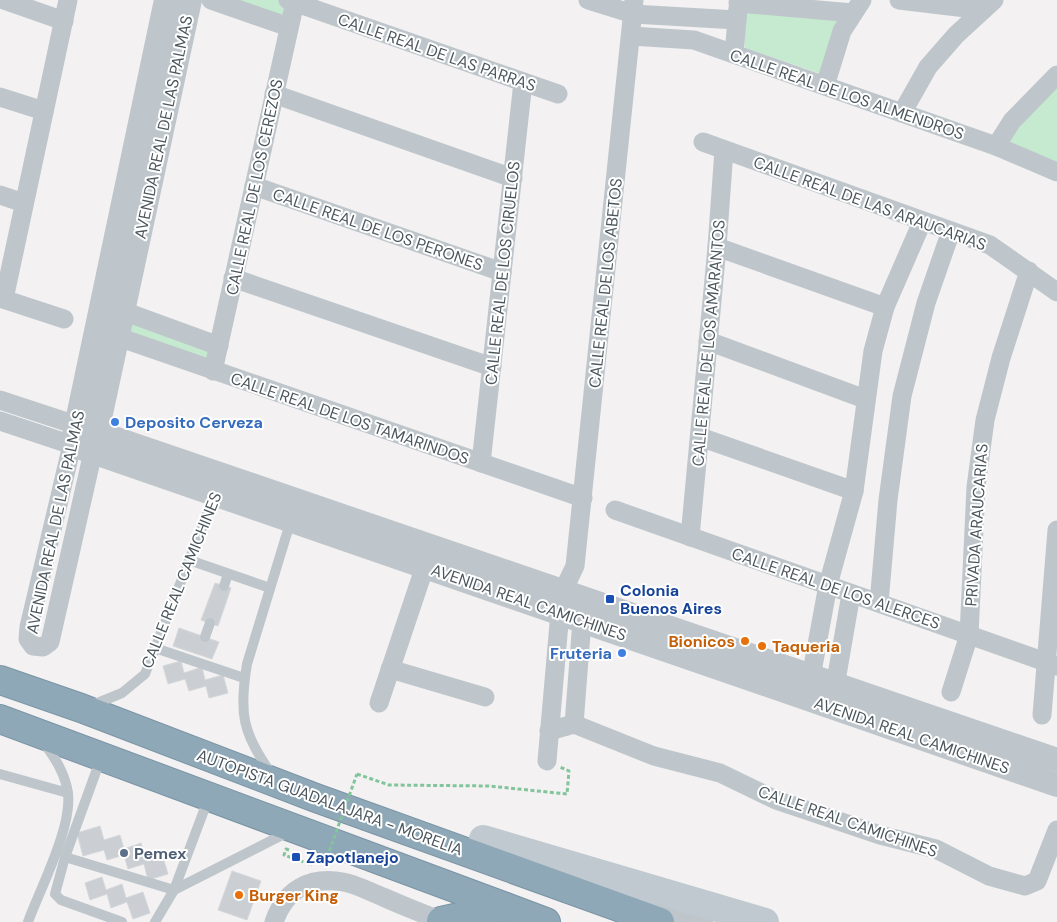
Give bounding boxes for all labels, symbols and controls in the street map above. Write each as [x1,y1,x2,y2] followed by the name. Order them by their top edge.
[335,9,539,96] street label: CALLE REAL DE LAS PARRAS
[130,14,197,241] street label: AVENIDA REAL DE LAS PALMAS
[727,44,967,144] street label: CALLE REAL DE LOS ALMENDROS
[221,77,288,297] street label: CALLE REAL DE LOS CEREZOS
[750,151,989,255] street label: CALLE REAL DE LAS ARAUCARIAS
[480,160,525,386] street label: CALLE REAL DE LOS CIRUELOS
[584,177,627,389] street label: CALLE REAL DE LOS ABETOS
[270,184,486,275] street label: CALLE REAL DE LOS PERONES
[687,219,730,467] street label: CALLE REAL DE LOS AMARANTOS
[228,368,472,469] street label: CALLE REAL DE LOS TAMARINDOS
[22,409,89,636] street label: AVENIDA REAL DE LAS PALMAS
[125,412,263,433] place label: Deposito Cerveza
[109,416,121,428] marker: Deposito Cerveza
[960,443,993,607] street label: PRIVADA ARAUCARIAS
[136,489,226,671] street label: CALLE REAL CAMICHINES
[729,543,943,634] street label: CALLE REAL DE LOS ALERCES
[428,559,629,646] street label: AVENIDA REAL CAMICHINES
[620,580,722,619] place label: Colonia Buenos Aires
[604,593,616,605] marker: Colonia Buenos Aires
[668,631,735,652] place label: Bionicos
[739,635,751,647] marker: Bionicos
[772,636,840,657] place label: Taqueria
[756,640,768,652] marker: Taqueria
[550,643,612,664] place label: Fruteria
[616,647,628,659] marker: Fruteria
[811,692,1012,779] street label: AVENIDA REAL CAMICHINES
[194,744,466,861] street label: AUTOPISTA GUADALAJARA - MORELIA
[755,781,940,862] street label: CALLE REAL CAMICHINES
[134,843,186,864] place label: Pemex
[118,847,130,859] marker: Pemex
[306,847,399,868] place label: Zapotlanejo
[290,851,302,863] marker: Zapotlanejo
[249,885,339,906] place label: Burger King
[233,889,245,901] marker: Burger King

